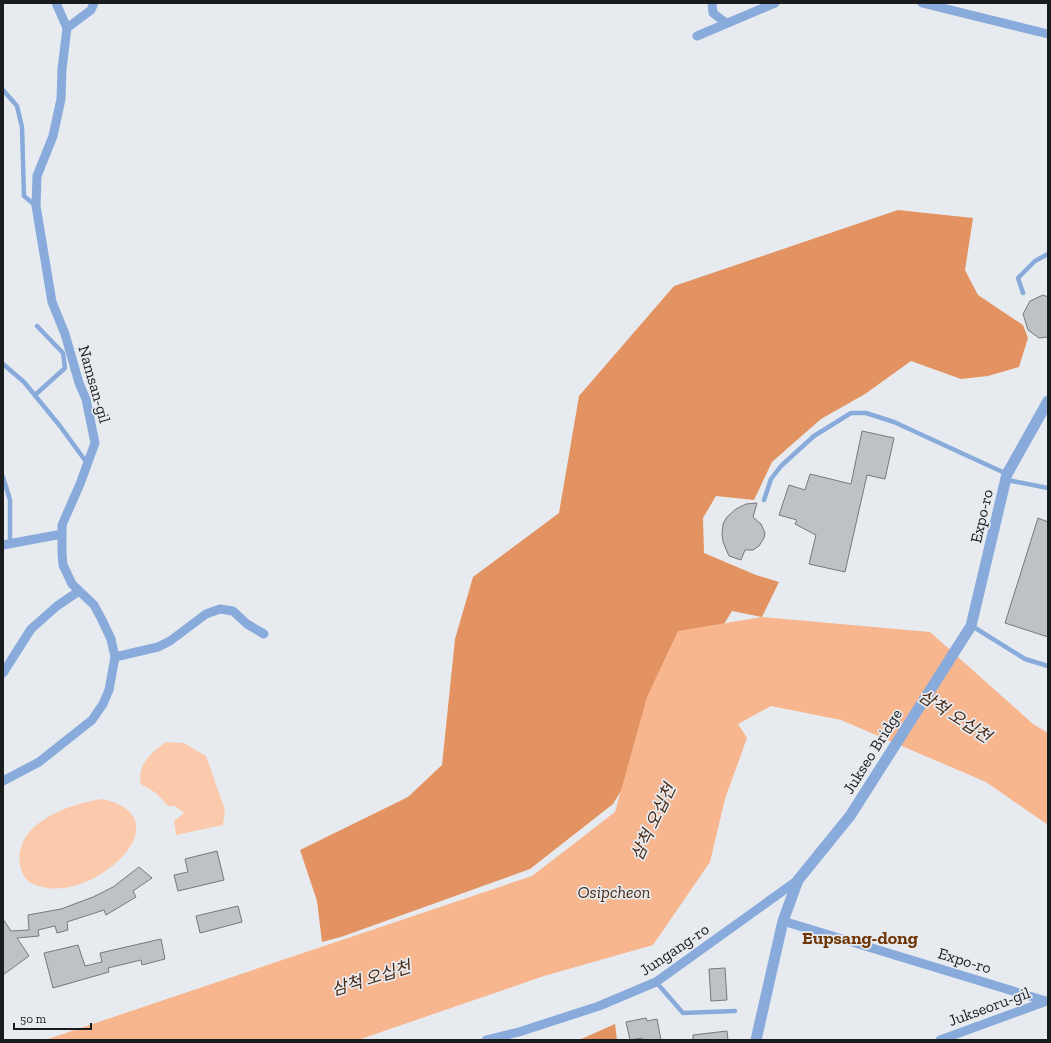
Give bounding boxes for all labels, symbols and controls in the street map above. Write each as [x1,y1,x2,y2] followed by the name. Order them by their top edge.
[74,343,115,425] street label: Namsan-gil
[966,487,997,545] street label: Expo-ro
[915,685,997,748] water label: 삼척 오십천
[839,705,906,797] street label: Jukseo Bridge
[627,779,680,863] water label: 삼척 오십천
[578,882,651,902] water label: Osipcheon
[636,919,713,980] street label: Jungang-ro
[802,927,918,949] district label: Eupsang-dong
[936,943,994,978] street label: Expo-ro
[329,956,415,1000] water label: 삼척 오십천
[946,983,1033,1030] street label: Jukseoru-gil
[14,1005,91,1031] scale bar
[20,1012,47,1026] text: 50 m

